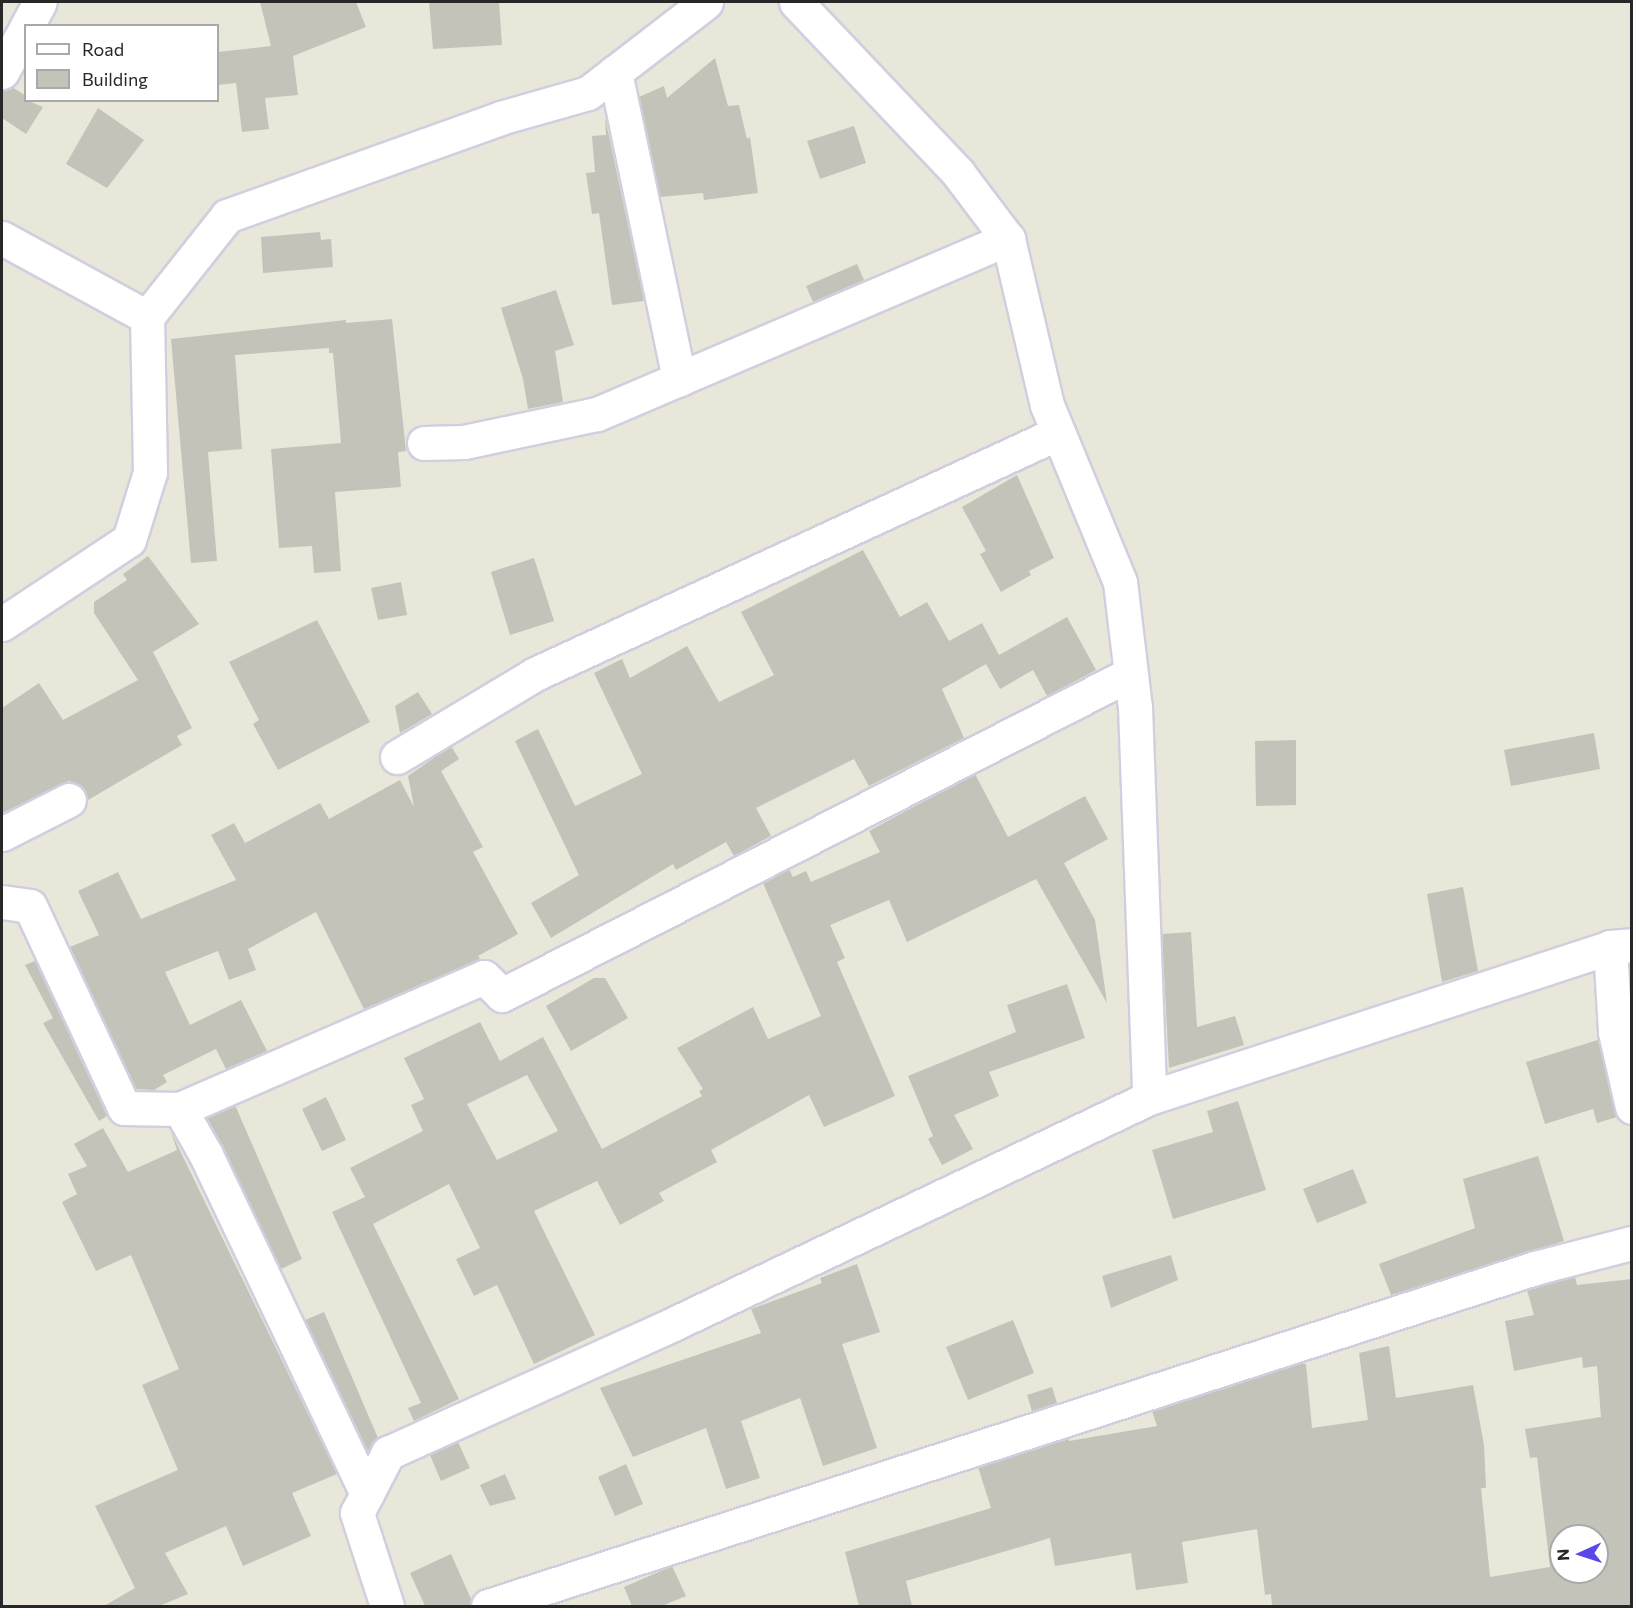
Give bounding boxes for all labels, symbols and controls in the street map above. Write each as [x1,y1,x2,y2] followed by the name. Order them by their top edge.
[24,24,219,102] legend
[82,38,124,60] text: Road
[82,68,148,90] text: Building
[1549,1524,1609,1584] north arrow
[1553,1548,1572,1561] text: N

